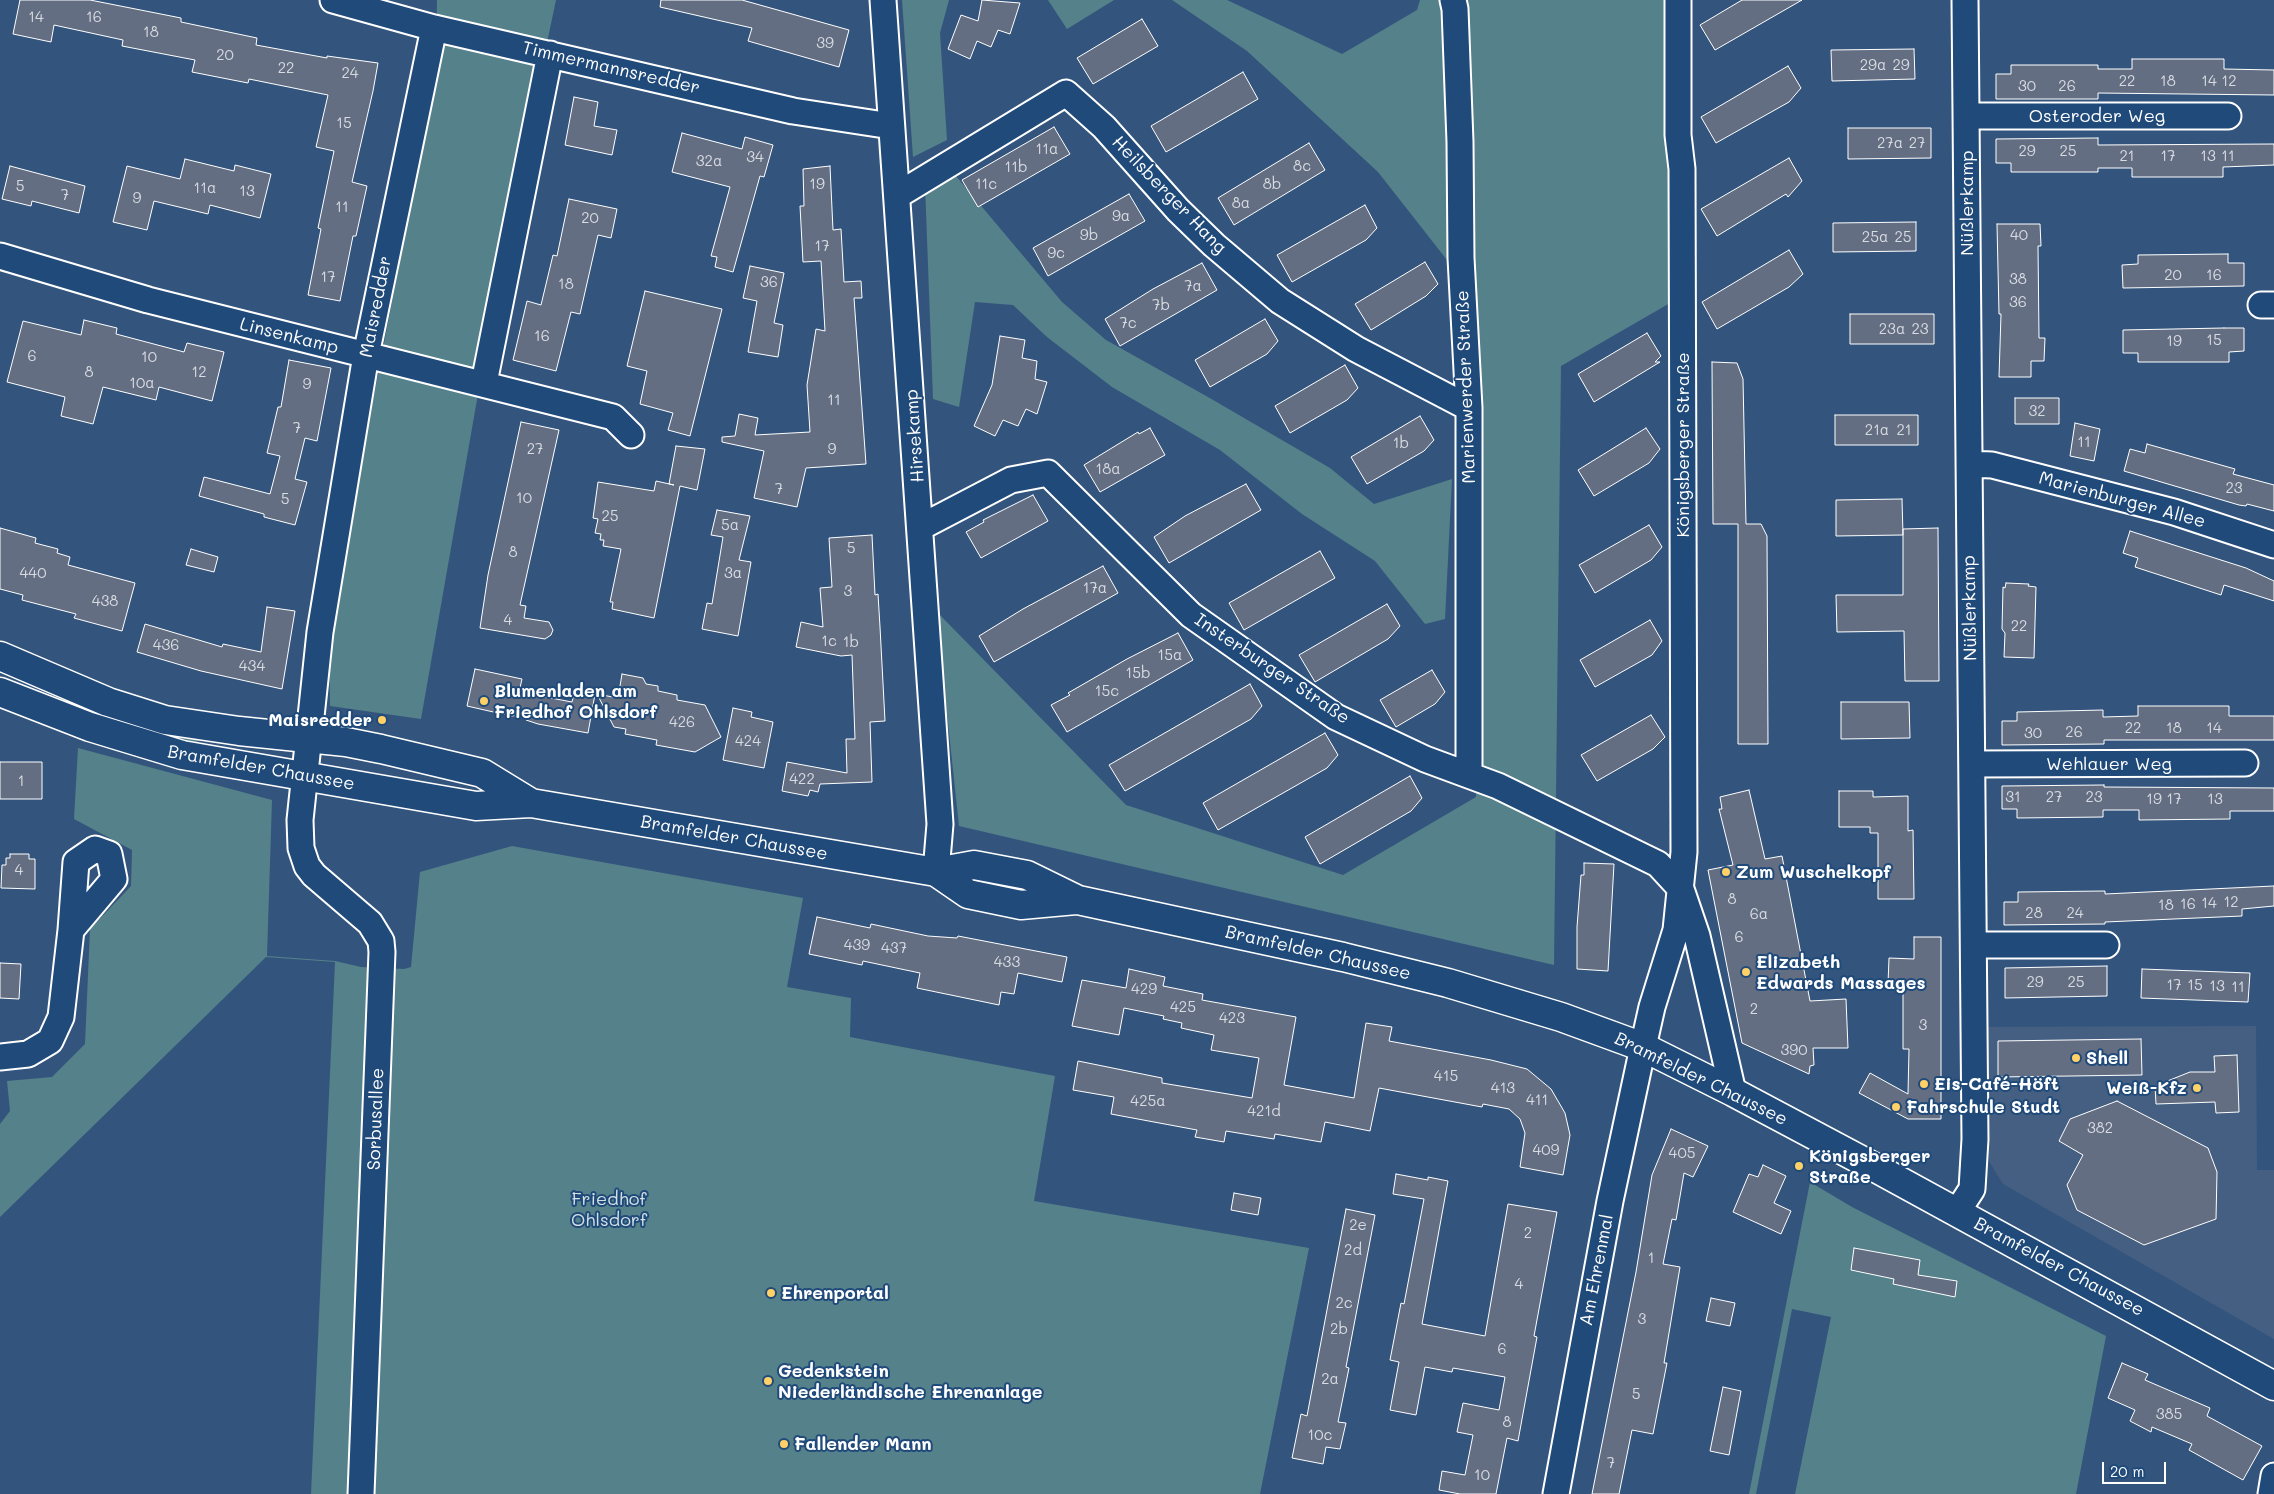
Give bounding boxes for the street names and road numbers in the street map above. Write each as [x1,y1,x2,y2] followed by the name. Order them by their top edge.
[520,37,702,99] street label: Timmermannsredder
[2029,105,2165,127] street label: Osteroder Weg
[1107,132,1231,258] street label: Heilsberger Hang
[1956,150,1978,256] street label: Nüßlerkamp
[356,254,396,360] street label: Maisredder
[1452,290,1480,484] street label: Marienwerder Straße
[237,313,341,359] street label: Linsenkamp
[1672,352,1694,538] street label: Königsberger Straße
[901,389,929,483] street label: Hirsekamp
[2036,467,2208,533] street label: Marienburger Allee
[1958,555,1982,661] street label: Nüßlerkamp
[1190,609,1354,729] street label: Insterburger Straße
[166,741,356,795] street label: Bramfelder Chaussee
[2046,753,2172,775] street label: Wehlauer Weg
[639,811,829,865] street label: Bramfelder Chaussee
[1223,921,1413,985] street label: Bramfelder Chaussee
[1611,1028,1791,1130] street label: Bramfelder Chaussee
[363,1067,389,1171] street label: Sorbusallee
[1576,1212,1618,1328] street label: Am Ehrenmal
[1970,1213,2148,1321] street label: Bramfelder Chaussee

